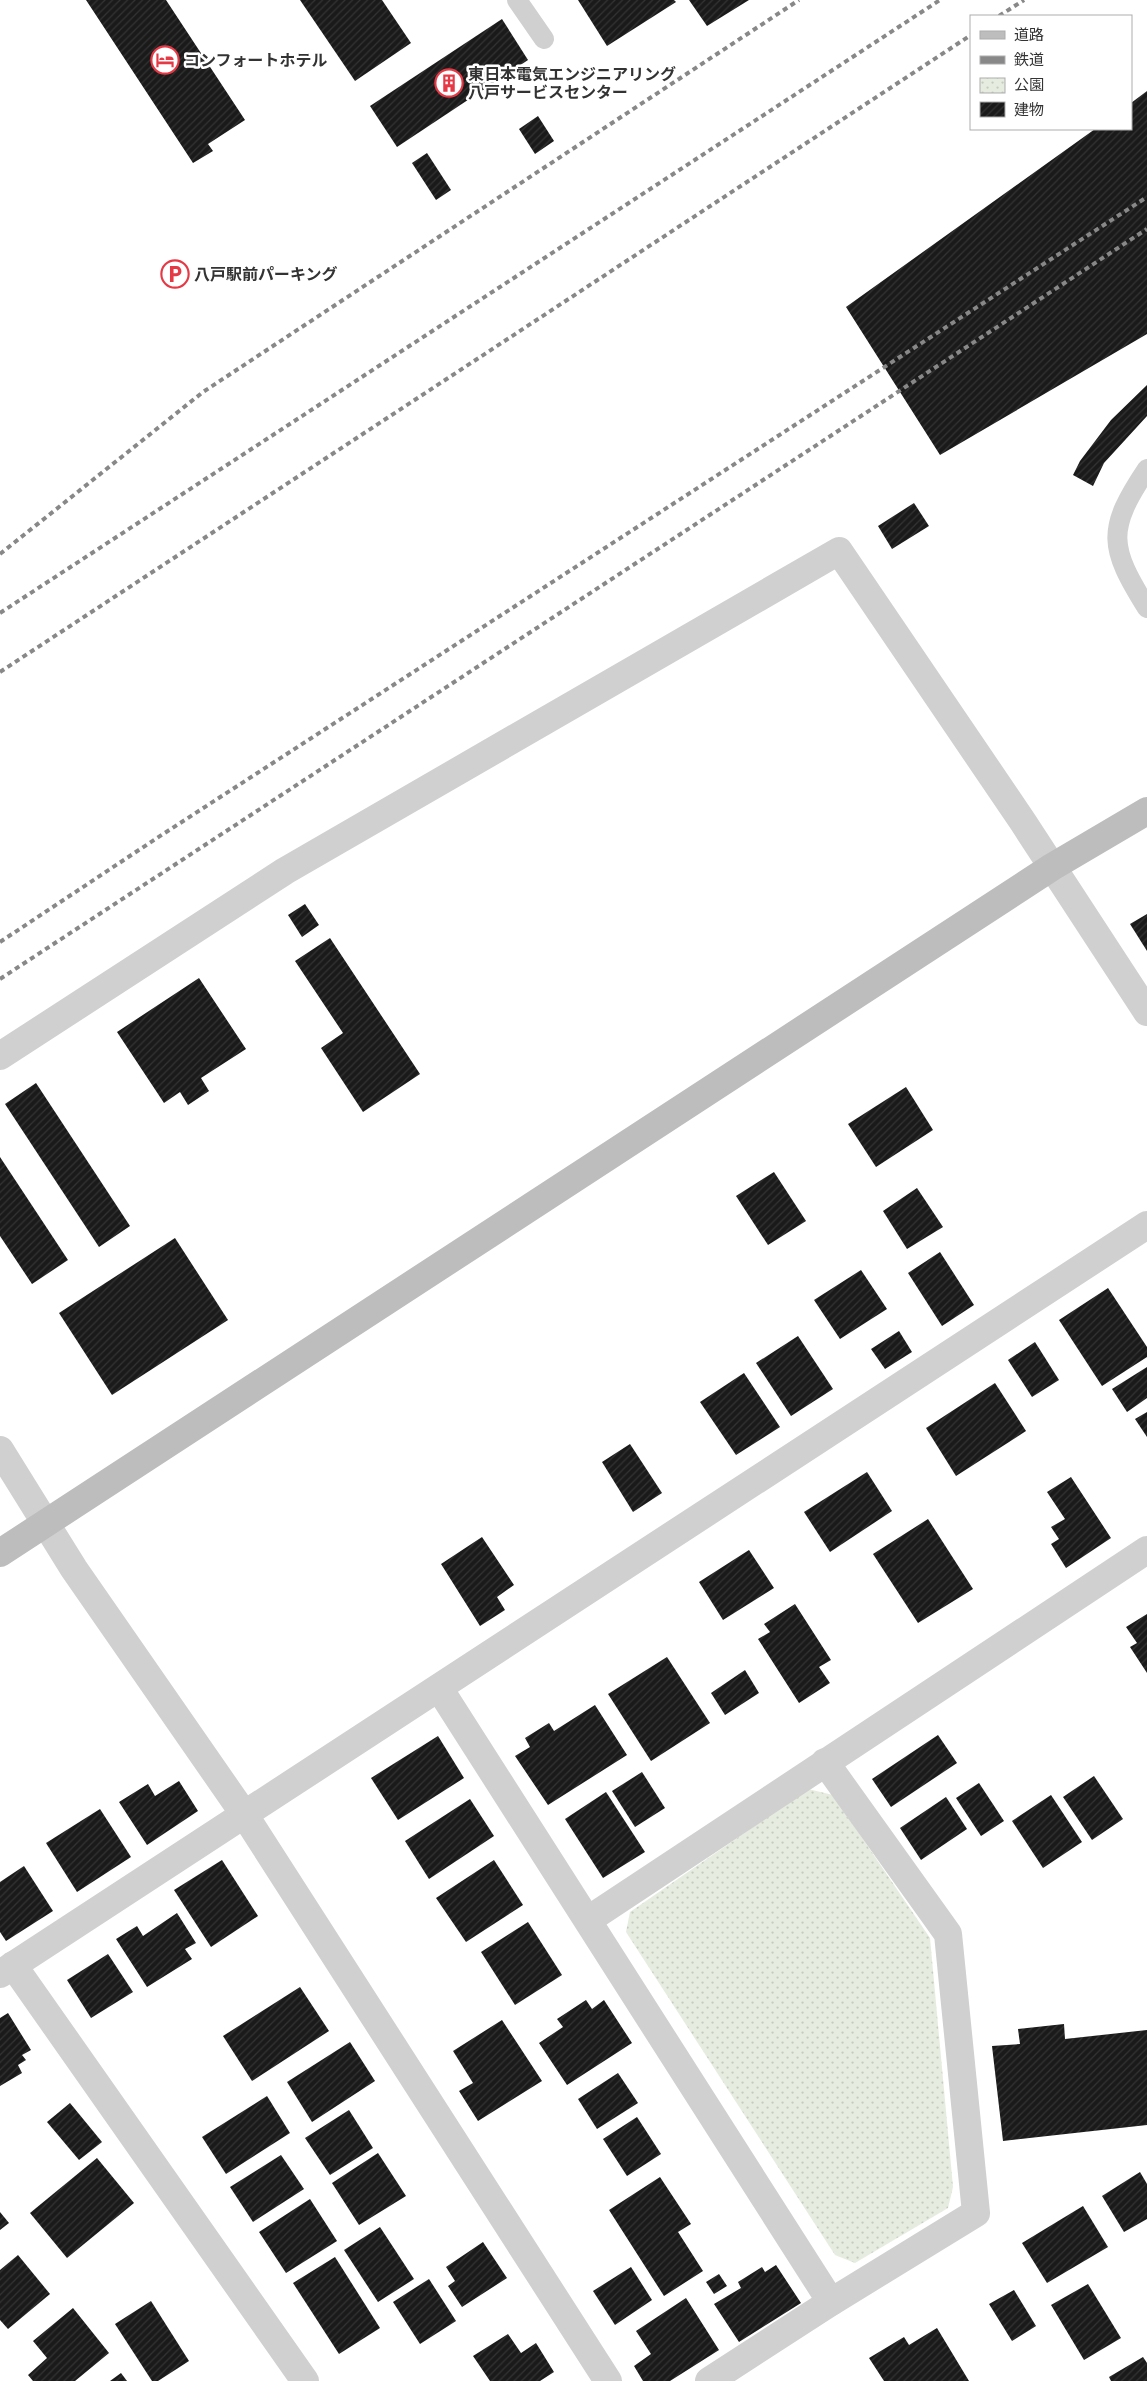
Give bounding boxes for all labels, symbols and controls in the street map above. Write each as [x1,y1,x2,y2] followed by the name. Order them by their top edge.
[970,15,1132,130] legend
[1014,24,1044,45] text: 道路
[150,45,180,75] hotel icon: コンフォートホテル
[184,49,328,71] place label: コンフォートホテル
[1014,49,1044,70] text: 鉄道
[468,63,676,103] place label: 東日本電気エンジニアリング 八戸サービスセンター
[434,68,464,98] building icon: 東日本電気エンジニアリング 八戸サービスセンター
[1014,74,1044,95] text: 公園
[1014,99,1044,120] text: 建物
[160,259,190,289] parking icon: 八戸駅前パーキング
[194,263,338,285] place label: 八戸駅前パーキング

